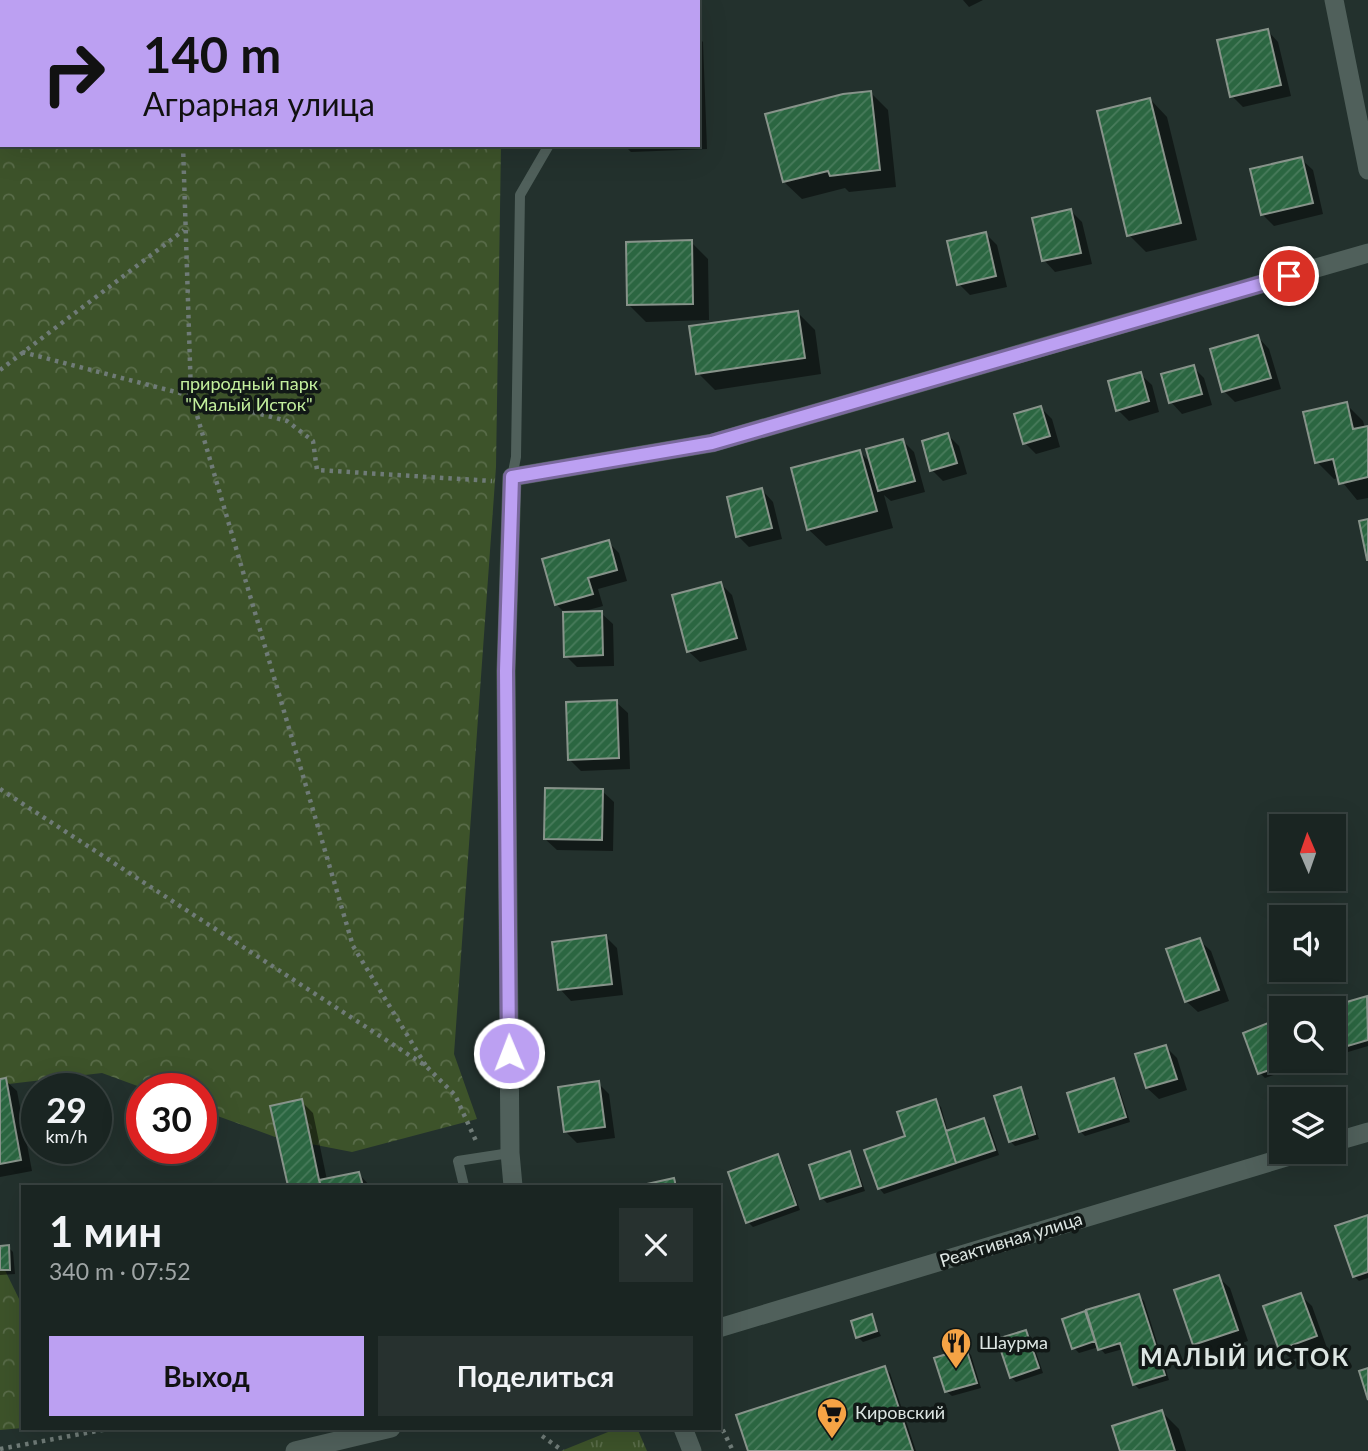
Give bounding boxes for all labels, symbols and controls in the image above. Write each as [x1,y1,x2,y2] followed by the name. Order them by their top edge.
[143,25,281,83] text: 140 m
[28,28,119,119] icon: right
[143,84,375,123] text: Аграрная улица
[1259,246,1319,306] pin
[1270,257,1308,295] icon: arrive
[180,372,319,415] park label: природный парк "Малый Исток"
[1269,814,1346,891] north arrow
[1269,814,1346,1164] map controls
[1269,905,1346,982] button: sound
[1269,996,1346,1073] button: search
[472,1016,546,1090] position arrow
[126,1073,217,1164] speed limit sign: 30
[1269,1087,1346,1164] button: layers
[46,1088,87,1130] text: 29
[45,1125,88,1147] text: km/h
[49,1206,162,1256] text: 1 мин
[937,1207,1085,1271] street label: Реактивная улица
[619,1208,693,1282] button: close
[49,1257,191,1285] text: 340 m · 07:52
[939,1326,973,1370] restaurant icon: Шаурма
[979,1331,1048,1353] place label: Шаурма
[49,1336,364,1416] button: Выход
[378,1336,693,1416] button: Поделиться
[1140,1342,1350,1371] district label: МАЛЫЙ ИСТОК
[815,1396,849,1440] supermarket icon: Кировский
[855,1401,945,1423] place label: Кировский

